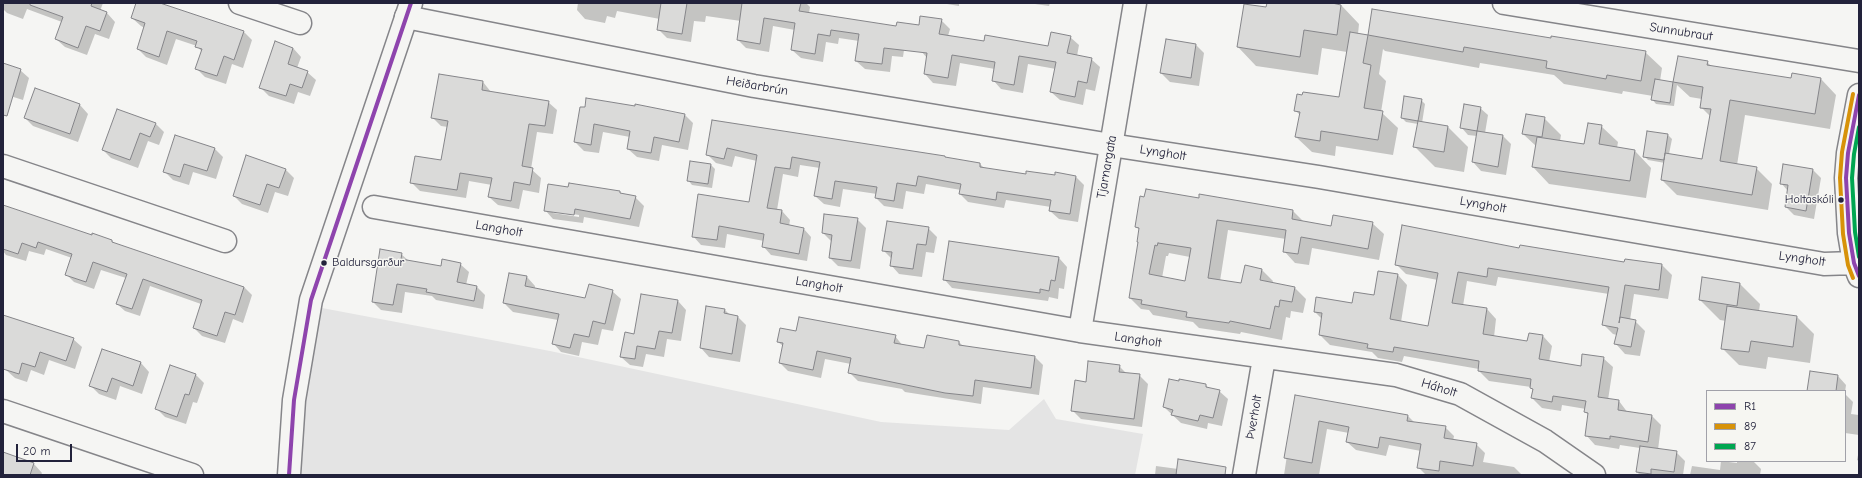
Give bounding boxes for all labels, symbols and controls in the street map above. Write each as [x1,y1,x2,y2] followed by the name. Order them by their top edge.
[1648,19,1714,45] street label: Sunnubraut
[725,73,789,99] street label: Heiðarbrún
[1094,134,1120,200] street label: Tjarnargata
[1139,142,1187,164] street label: Lyngholt
[1459,193,1507,217] street label: Lyngholt
[1785,193,1834,207] place label: Holtaskóli
[1836,195,1846,205] marker: Holtaskóli
[474,217,524,241] street label: Langholt
[1778,248,1826,270] street label: Lyngholt
[332,256,404,270] place label: Baldursgarður
[319,258,329,268] marker: Baldursgarður
[794,273,844,297] street label: Langholt
[1113,329,1163,351] street label: Langholt
[1419,375,1459,401] street label: Háholt
[1706,390,1846,462] legend
[1242,394,1266,440] street label: Þverholt
[1744,399,1756,413] text: R1
[1744,419,1757,433] text: 89
[18,436,74,462] scale bar
[1744,439,1756,453] text: 87
[23,444,51,458] text: 20 m

